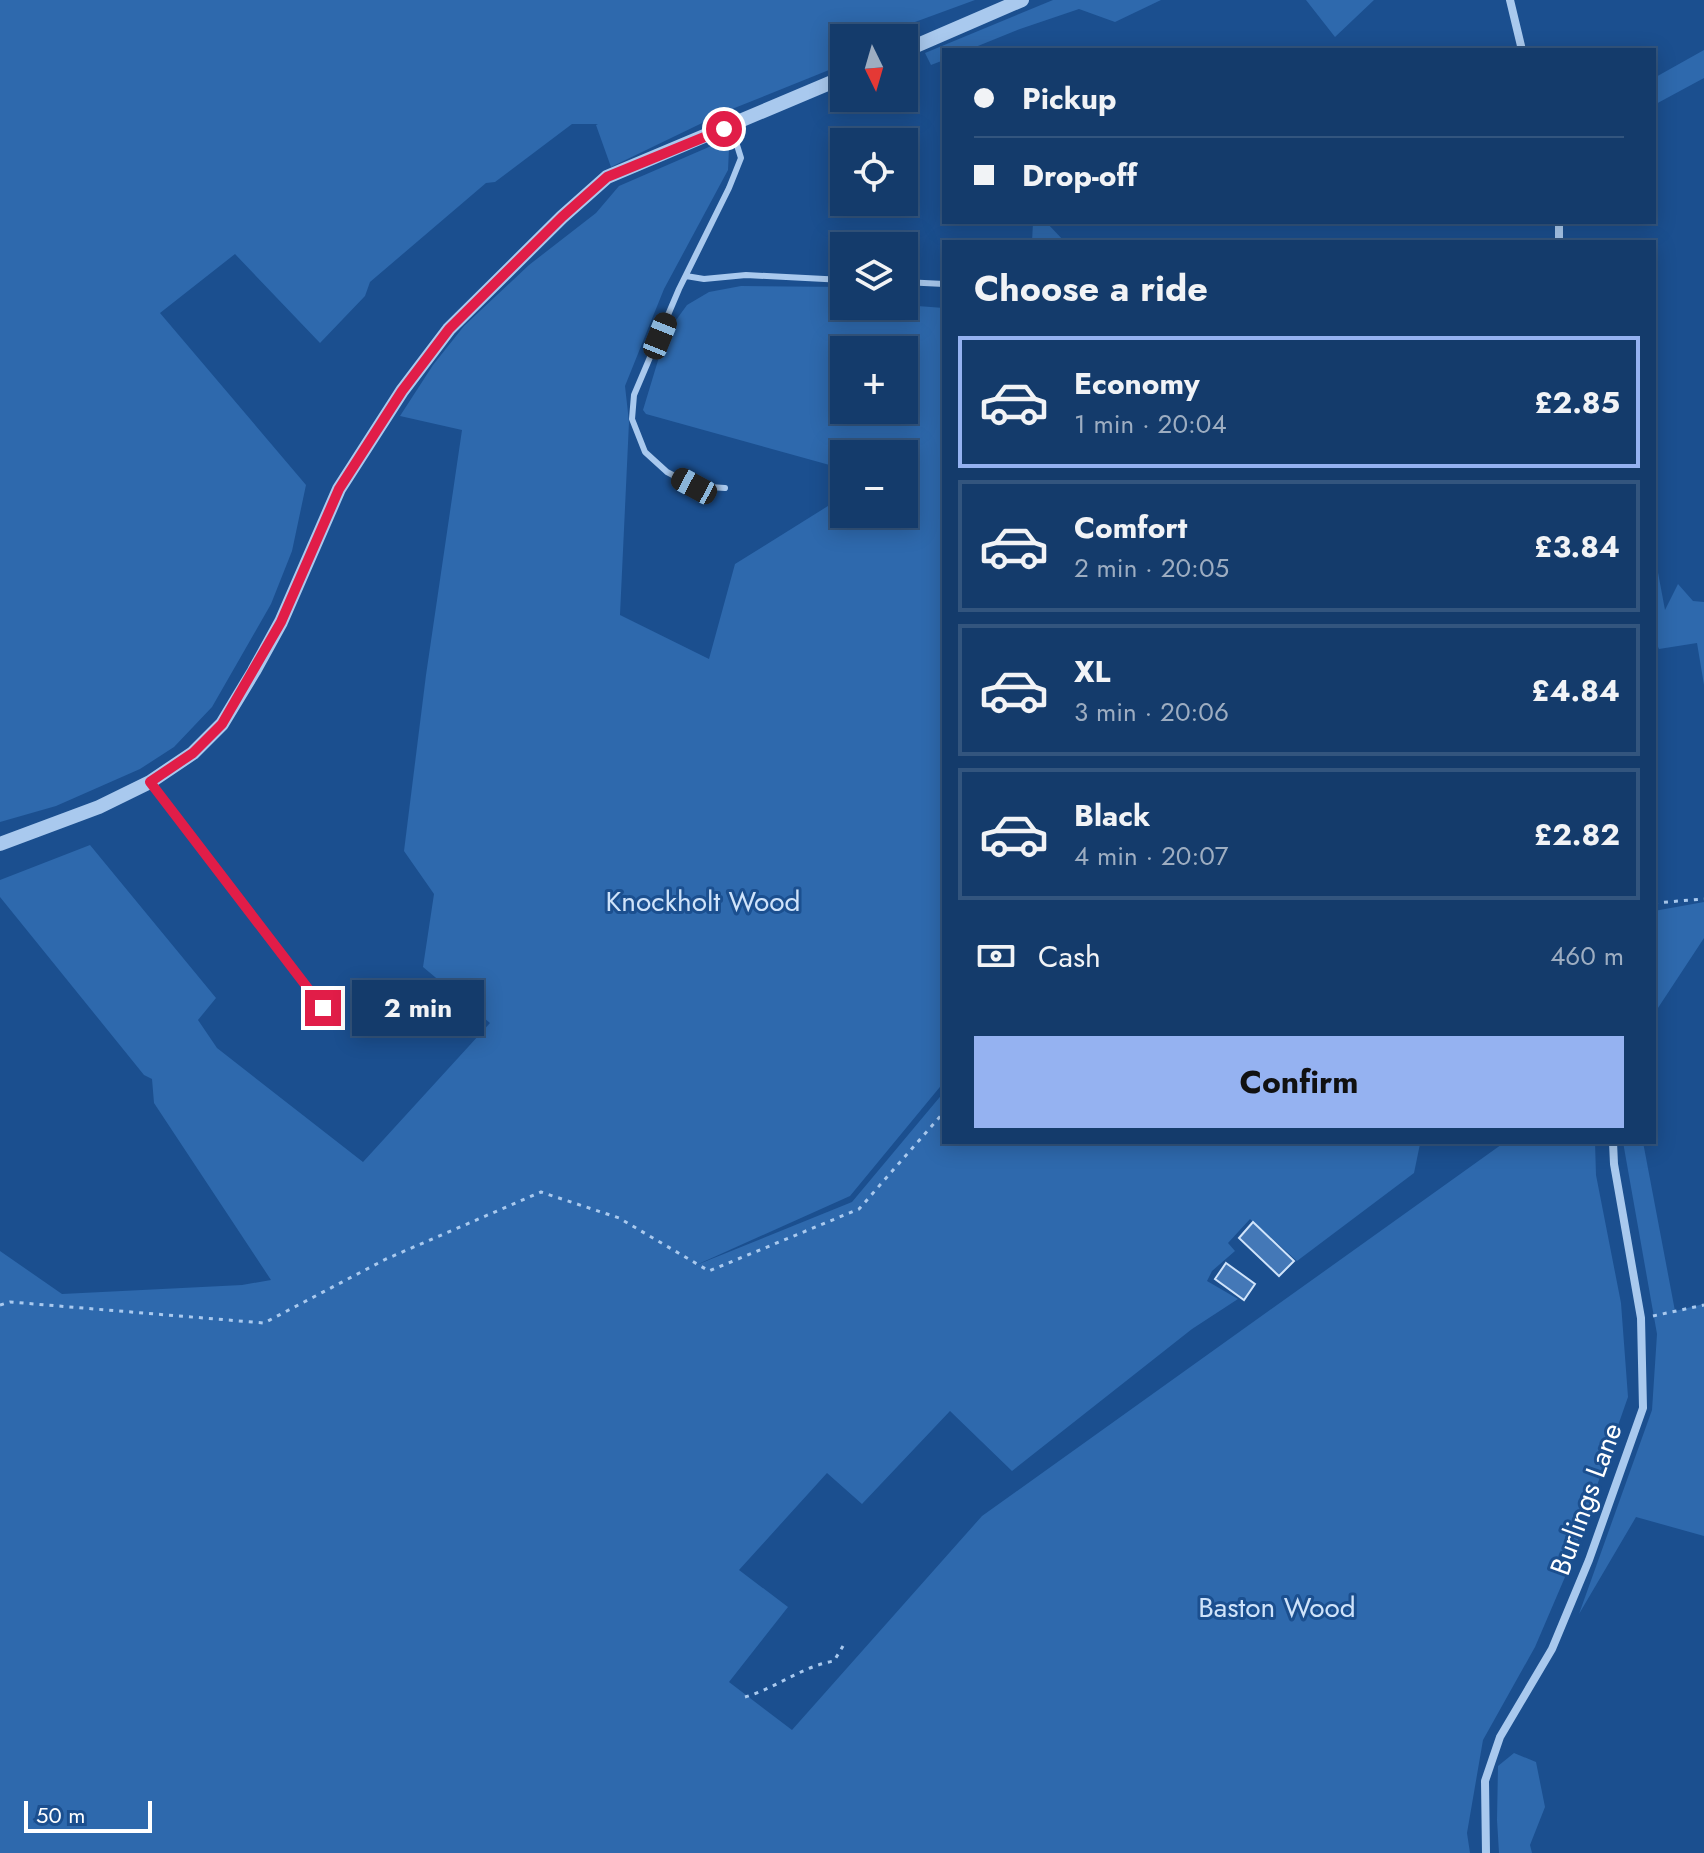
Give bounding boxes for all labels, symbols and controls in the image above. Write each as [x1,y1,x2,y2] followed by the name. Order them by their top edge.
[830,24,918,112] north arrow
[830,24,918,528] map controls
[1022,77,1117,120] text: Pickup
[706,111,742,147] route start
[830,128,918,216] button: locate
[1022,154,1137,197] text: Drop-off
[830,232,918,320] button: layers
[974,262,1208,314] text: Choose a ride
[640,309,680,363] car
[830,336,918,424] button: +
[1074,362,1200,405] text: Economy
[978,366,1050,438] icon: car
[1534,381,1620,424] text: £2.85
[1074,405,1227,443] text: 1 min · 20:04
[830,440,918,528] button: −
[667,464,721,508] car
[1074,506,1187,549] text: Comfort
[978,510,1050,582] icon: car
[1534,525,1620,568] text: £3.84
[1074,549,1229,587] text: 2 min · 20:05
[1074,650,1110,693] text: XL
[978,654,1050,726] icon: car
[1531,669,1620,712] text: £4.84
[1074,693,1229,731] text: 3 min · 20:06
[1074,794,1150,837] text: Black
[978,798,1050,870] icon: car
[1534,813,1620,856] text: £2.82
[1074,837,1229,875] text: 4 min · 20:07
[605,881,801,922] park label: Knockholt Wood
[974,934,1018,978] icon: cash
[1038,935,1101,978] text: Cash
[1550,937,1624,975] text: 460 m
[351,980,483,1036] callout: 2 min
[384,989,452,1027] text: 2 min
[305,990,341,1026] route end
[974,1036,1624,1128] button: Confirm
[1540,1417,1632,1581] street label: Burlings Lane
[1198,1587,1356,1628] park label: Baston Wood
[24,1797,152,1833] scale bar
[36,1799,85,1831] text: 50 m

